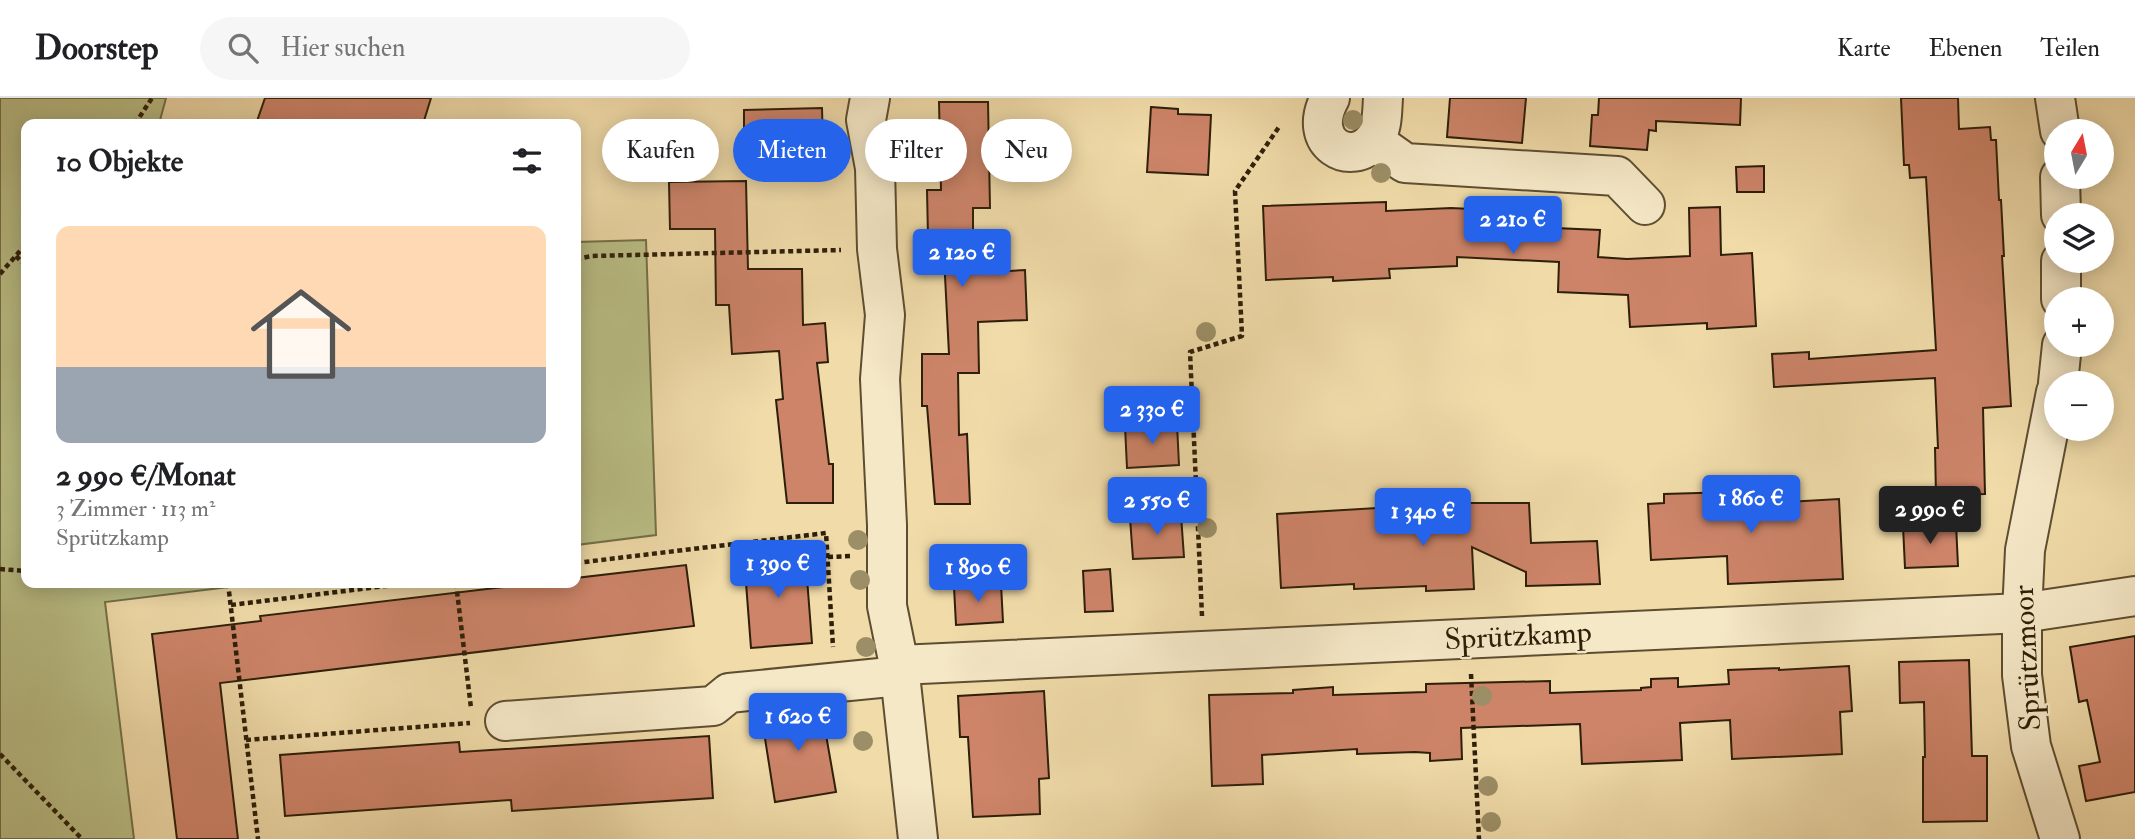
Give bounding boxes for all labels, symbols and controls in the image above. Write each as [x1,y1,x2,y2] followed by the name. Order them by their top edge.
[200,17,690,80] search box
[35,28,158,69] text: Doorstep
[224,29,262,67] icon: search
[280,32,405,64] text: Hier suchen
[1837,33,1890,64] text: Karte
[1928,33,2002,64] text: Ebenen
[2040,33,2100,64] text: Teilen
[602,119,719,182] chip: Kaufen
[733,119,851,182] chip: Mieten
[865,119,967,182] chip: Filter
[981,119,1072,182] chip: Neu
[2044,119,2114,189] north arrow
[2044,119,2114,441] map controls
[508,142,546,180] icon: filters
[56,143,183,180] text: 10 Objekte
[1448,197,1578,256] pin: 2 210 €
[2044,203,2114,273] button: layers
[1480,204,1546,233] text: 2 210 €
[897,230,1027,289] pin: 2 120 €
[929,237,995,266] text: 2 120 €
[238,271,364,397] icon: home
[2044,287,2114,357] button: +
[2044,371,2114,441] button: −
[1087,386,1217,446] pin: 2 330 €
[1120,394,1184,423] text: 2 330 €
[56,457,236,494] text: 2 990 €/Monat
[1686,476,1816,535] pin: 1 860 €
[1092,478,1222,537] pin: 2 550 €
[1718,483,1784,512] text: 1 860 €
[1124,485,1190,514] text: 2 550 €
[1865,486,1995,546] pin: 2 990 €
[1358,489,1488,548] pin: 1 340 €
[56,494,215,523] text: 3 Zimmer · 113 m²
[1895,494,1965,523] text: 2 990 €
[1391,496,1455,525] text: 1 340 €
[56,523,169,552] text: Sprützkamp
[713,540,843,600] pin: 1 390 €
[913,545,1043,604] pin: 1 890 €
[746,548,810,577] text: 1 390 €
[945,552,1011,581] text: 1 890 €
[2005,584,2049,732] street label: Sprützmoor
[1443,614,1593,658] street label: Sprützkamp
[733,694,863,753] pin: 1 620 €
[765,701,831,730] text: 1 620 €

